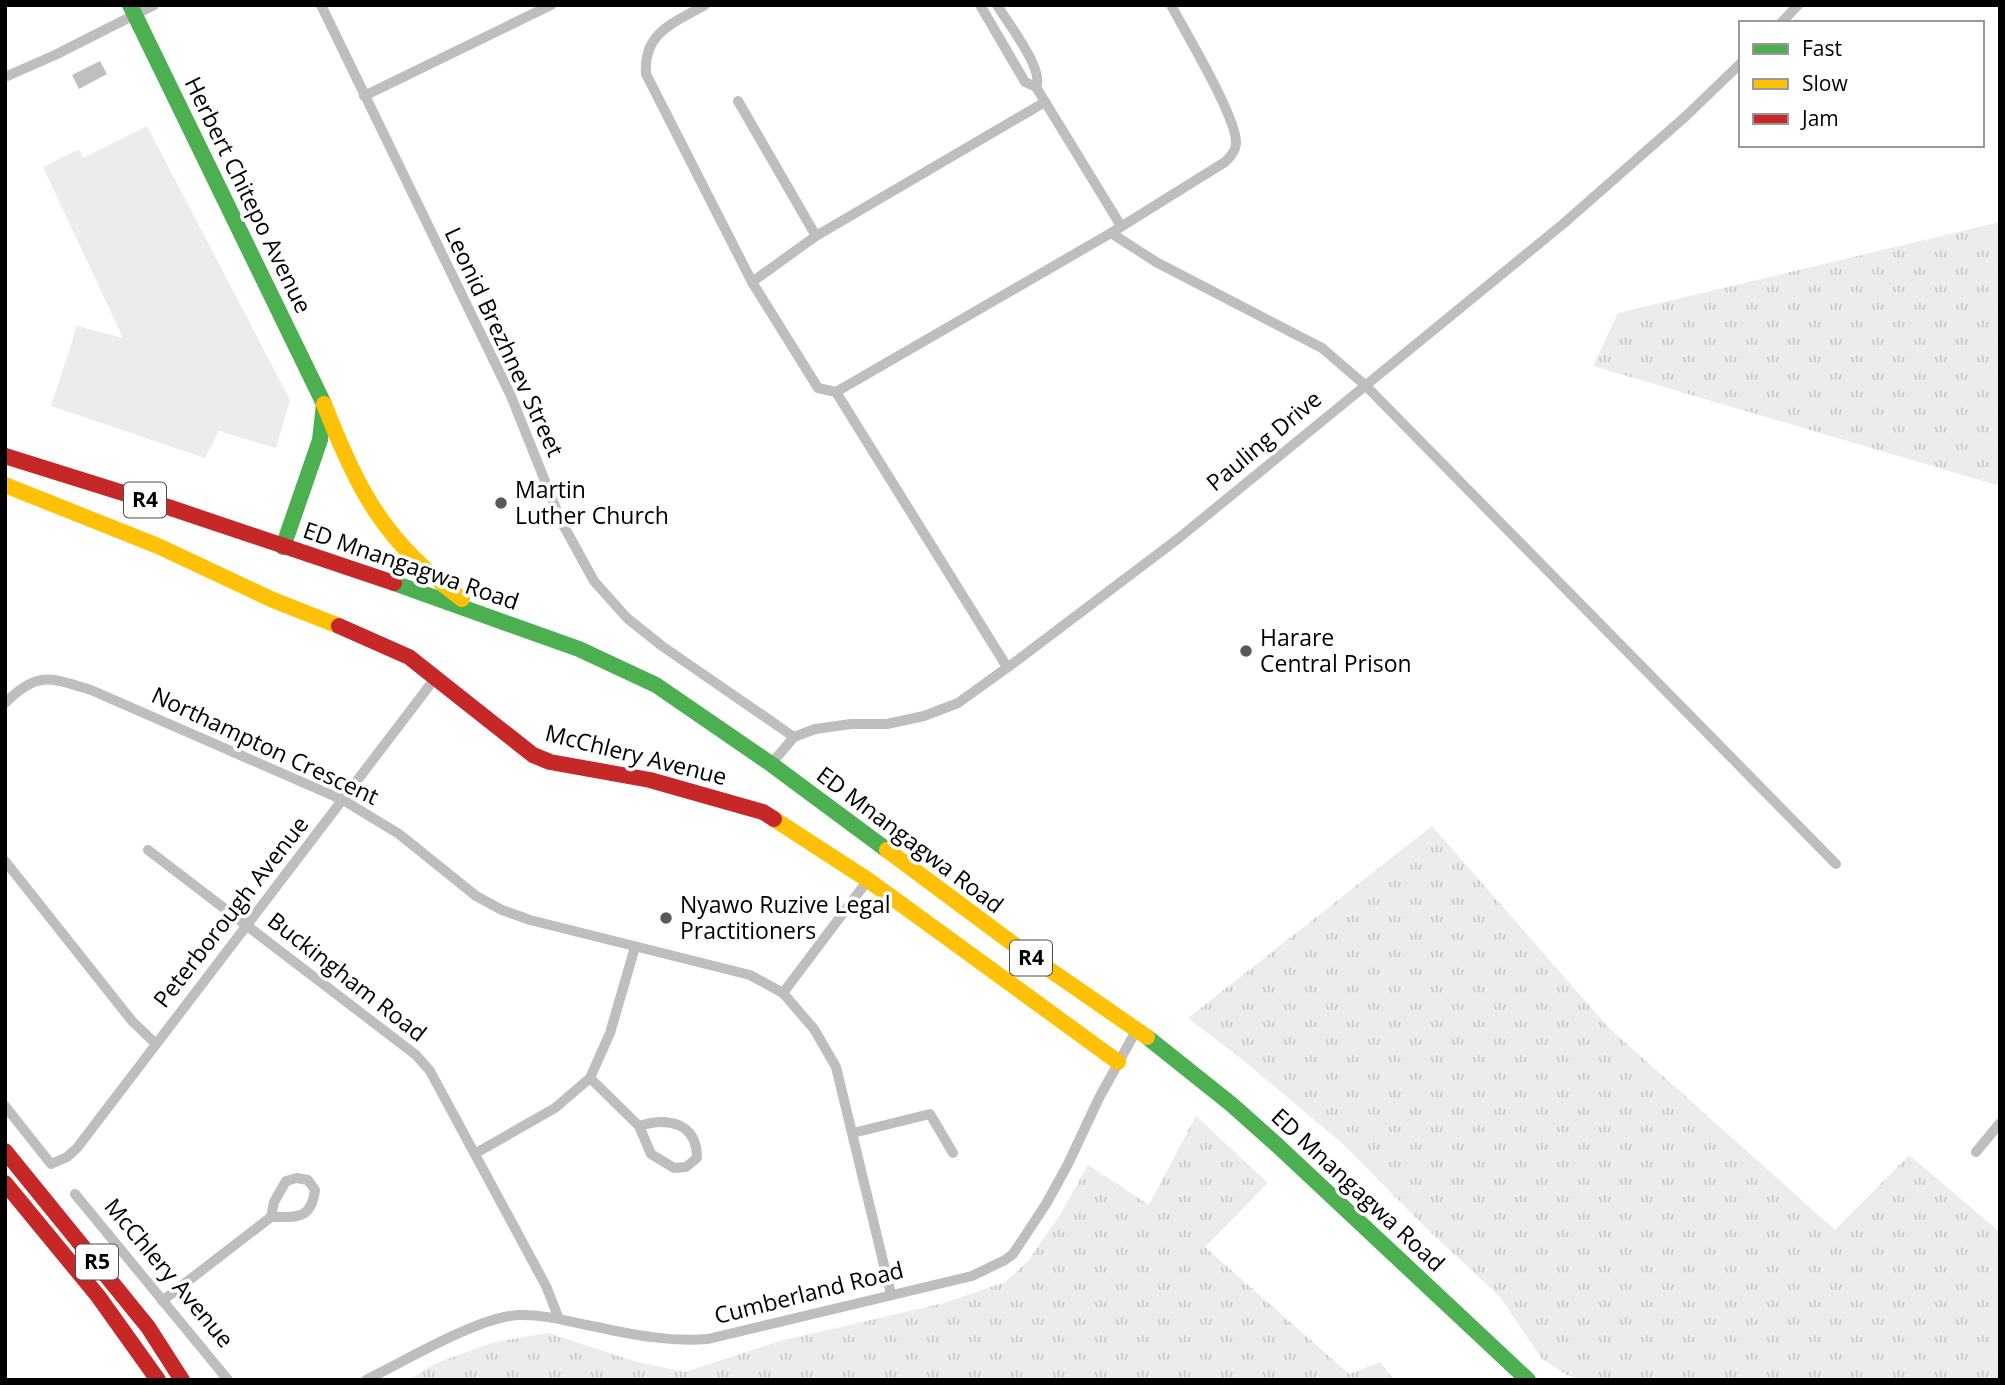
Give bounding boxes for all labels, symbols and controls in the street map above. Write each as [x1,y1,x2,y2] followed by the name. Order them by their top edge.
[1739,21,1984,147] legend
[1802,34,1842,62] text: Fast
[1802,69,1848,97] text: Slow
[178,71,320,318] street label: Herbert Chitepo Avenue
[1800,104,1839,132] text: Jam
[438,222,572,461] street label: Leonid Brezhnev Street
[1199,383,1328,498] street label: Pauling Drive
[515,473,669,531] place label: Martin Luther Church
[124,482,166,518] road number: R4
[493,495,509,511] marker: Martin Luther Church
[299,513,524,617] street label: ED Mnangagwa Road
[1260,621,1412,679] place label: Harare Central Prison
[1238,643,1254,659] marker: Harare Central Prison
[147,678,384,812] street label: Northampton Crescent
[542,716,730,792] street label: McChlery Avenue
[811,758,1011,920] street label: ED Mnangagwa Road
[145,809,315,1014] street label: Peterborough Avenue
[680,888,891,946] place label: Nyawo Ruzive Legal Practitioners
[262,904,434,1048] street label: Buckingham Road
[658,910,674,926] marker: Nyawo Ruzive Legal Practitioners
[1010,940,1052,976] road number: R4
[1265,1100,1452,1278] street label: ED Mnangagwa Road
[98,1191,242,1354] street label: McChlery Avenue
[76,1244,118,1280] road number: R5
[711,1253,907,1331] street label: Cumberland Road

